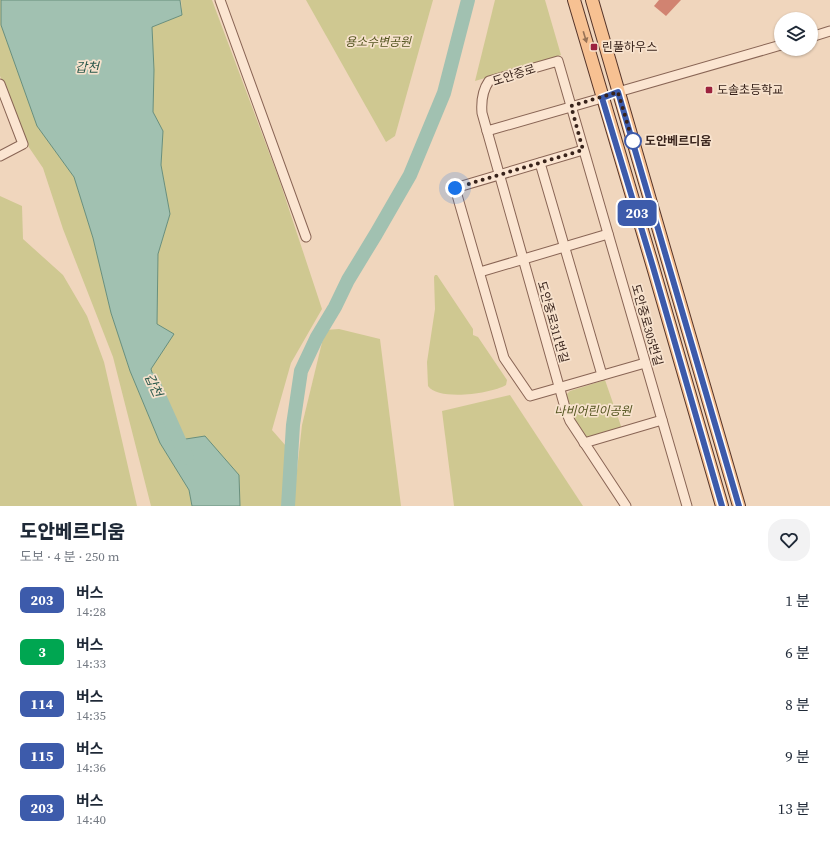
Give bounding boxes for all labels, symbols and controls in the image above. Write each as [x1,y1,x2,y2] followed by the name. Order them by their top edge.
[774,12,818,56] map controls
[774,12,818,56] button: layers
[582,32,588,44] one-way arrow
[345,34,412,50] park label: 용소수변공원
[602,39,657,55] place label: 린풀하우스
[589,42,599,52] marker: 린풀하우스
[75,59,100,76] water label: 갑천
[491,61,537,89] street label: 도안중로
[717,82,783,98] place label: 도솔초등학교
[704,85,714,95] marker: 도솔초등학교
[624,132,642,150] marker: 도안베르디움
[645,133,711,149] place label: 도안베르디움
[445,178,465,198] your location
[614,200,660,226] line badge: 203
[626,203,648,223] text: 203
[534,279,572,365] street label: 도안중로311번길
[628,282,666,368] street label: 도안중로305번길
[141,371,167,401] water label: 갑천
[554,403,633,419] park label: 나비어린이공원
[20,518,125,544] text: 도안베르디움
[768,519,810,561] button: heart
[20,548,120,565] text: 도보 · 4 분 · 250 m
[76,582,104,603] text: 버스
[31,590,53,610] text: 203
[785,590,810,611] text: 1 분
[76,603,106,620] text: 14:28
[76,634,104,655] text: 버스
[38,642,46,662] text: 3
[785,642,810,663] text: 6 분
[76,655,106,672] text: 14:33
[76,686,104,707] text: 버스
[31,694,53,714] text: 114
[785,694,810,715] text: 8 분
[76,707,106,724] text: 14:35
[76,738,104,759] text: 버스
[31,746,53,766] text: 115
[785,746,810,767] text: 9 분
[76,759,106,776] text: 14:36
[76,790,104,811] text: 버스
[31,798,53,818] text: 203
[778,798,810,819] text: 13 분
[76,811,106,828] text: 14:40

